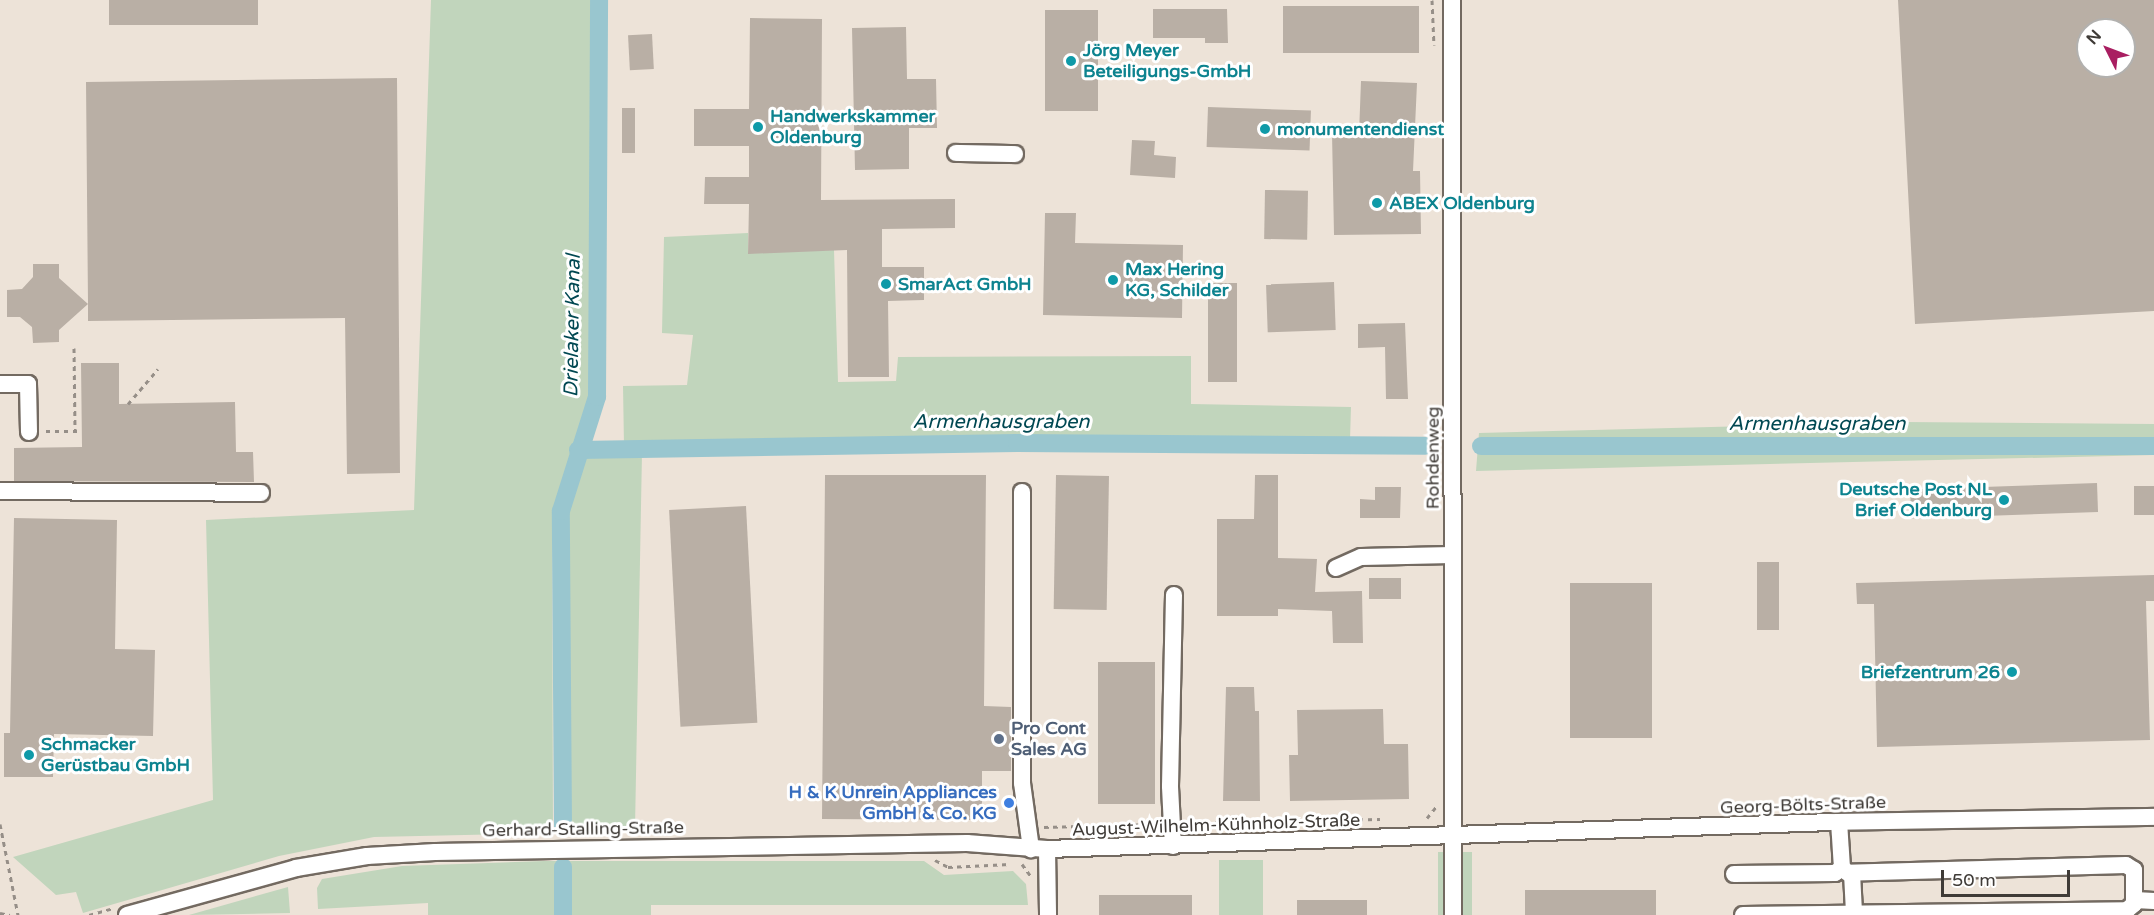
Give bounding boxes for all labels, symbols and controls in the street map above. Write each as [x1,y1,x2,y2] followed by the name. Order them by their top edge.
[2076,18,2136,78] north arrow
[2082,26,2106,49] text: N
[1083,40,1251,82] place label: Jörg Meyer Beteiligungs-GmbH
[1064,54,1078,68] marker: Jörg Meyer Beteiligungs-GmbH
[770,106,935,148] place label: Handwerkskammer Oldenburg
[1277,118,1444,140] place label: monumentendienst
[751,120,765,134] marker: Handwerkskammer Oldenburg
[1258,122,1272,136] marker: monumentendienst
[1389,192,1535,214] place label: ABEX Oldenburg
[1370,196,1384,210] marker: ABEX Oldenburg
[560,254,586,398] water label: Drielaker Kanal
[1125,259,1229,302] place label: Max Hering KG, Schilder
[898,273,1032,295] place label: SmarAct GmbH
[1106,273,1120,287] marker: Max Hering KG, Schilder
[879,277,893,291] marker: SmarAct GmbH
[1422,407,1444,509] street label: Rohdenweg
[912,410,1090,434] water label: Armenhausgraben
[1728,412,1906,436] water label: Armenhausgraben
[1839,479,1992,522] place label: Deutsche Post NL Brief Oldenburg
[1997,493,2011,507] marker: Deutsche Post NL Brief Oldenburg
[1861,661,2000,683] place label: Briefzentrum 26
[2005,665,2019,679] marker: Briefzentrum 26
[1011,718,1087,760] place label: Pro Cont Sales AG
[992,732,1006,746] marker: Pro Cont Sales AG
[41,734,190,777] place label: Schmacker Gerüstbau GmbH
[22,748,36,762] marker: Schmacker Gerüstbau GmbH
[788,782,997,824] place label: H & K Unrein Appliances GmbH & Co. KG
[1720,791,1886,819] street label: Georg-Bölts-Straße
[1002,796,1016,810] marker: H & K Unrein Appliances GmbH & Co. KG
[1071,809,1361,841] street label: August-Wilhelm-Kühnholz-Straße
[482,816,684,842] street label: Gerhard-Stalling-Straße
[1944,858,2073,896] scale bar
[1952,869,1996,891] text: 50 m

